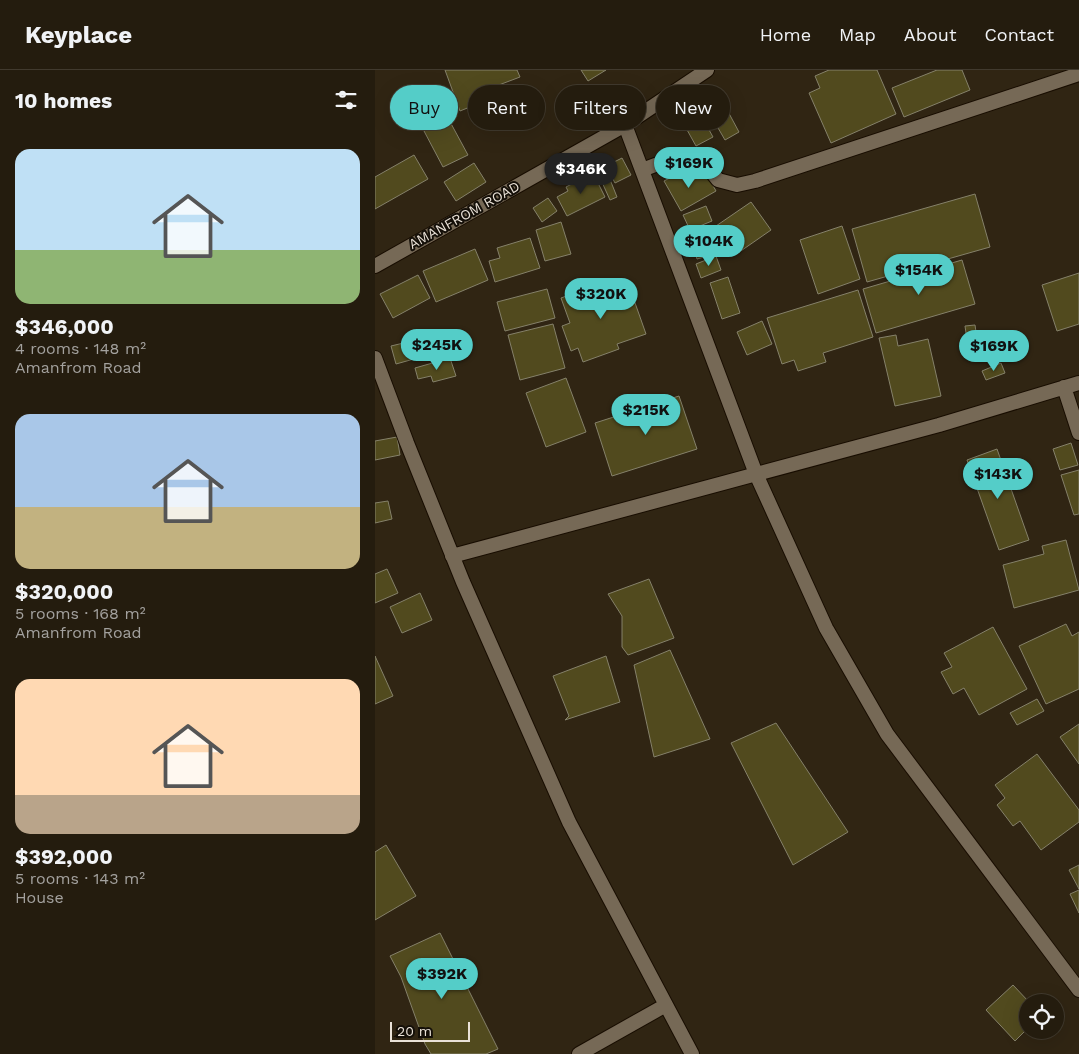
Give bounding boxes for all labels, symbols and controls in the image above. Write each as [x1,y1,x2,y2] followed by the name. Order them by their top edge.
[25,21,132,49] text: Keyplace
[760,24,811,45] text: Home
[839,24,876,45] text: Map
[904,24,956,45] text: About
[984,24,1054,45] text: Contact
[390,85,458,130] chip: Buy
[468,85,545,130] chip: Rent
[555,85,646,130] chip: Filters
[656,85,730,130] chip: New
[332,86,360,114] icon: filters
[15,88,112,113] text: 10 homes
[654,146,724,189] pin: $169K
[546,152,616,195] pin: $346K
[665,153,713,172] text: $169K
[555,159,607,178] text: $346K
[406,178,522,252] street label: AMANFROM ROAD
[143,181,233,271] icon: home
[674,224,744,267] pin: $104K
[685,231,733,250] text: $104K
[884,254,954,296] pin: $154K
[895,260,943,279] text: $154K
[566,278,636,320] pin: $320K
[576,284,626,303] text: $320K
[15,314,114,339] text: $346,000
[402,328,472,371] pin: $245K
[959,330,1029,372] pin: $169K
[412,335,462,354] text: $245K
[970,336,1018,355] text: $169K
[15,339,146,358] text: 4 rooms · 148 m²
[15,358,142,377] text: Amanfrom Road
[611,394,681,436] pin: $215K
[622,400,670,419] text: $215K
[143,446,233,536] icon: home
[963,458,1033,500] pin: $143K
[974,464,1022,483] text: $143K
[15,579,113,604] text: $320,000
[15,604,146,623] text: 5 rooms · 168 m²
[15,623,142,642] text: Amanfrom Road
[143,711,233,801] icon: home
[15,844,113,869] text: $392,000
[15,869,145,888] text: 5 rooms · 143 m²
[15,888,64,907] text: House
[407,958,477,1000] pin: $392K
[417,964,467,983] text: $392K
[1019,994,1064,1039] map controls
[1019,994,1064,1039] button: locate
[390,1019,470,1042] scale bar
[397,1023,432,1039] text: 20 m

